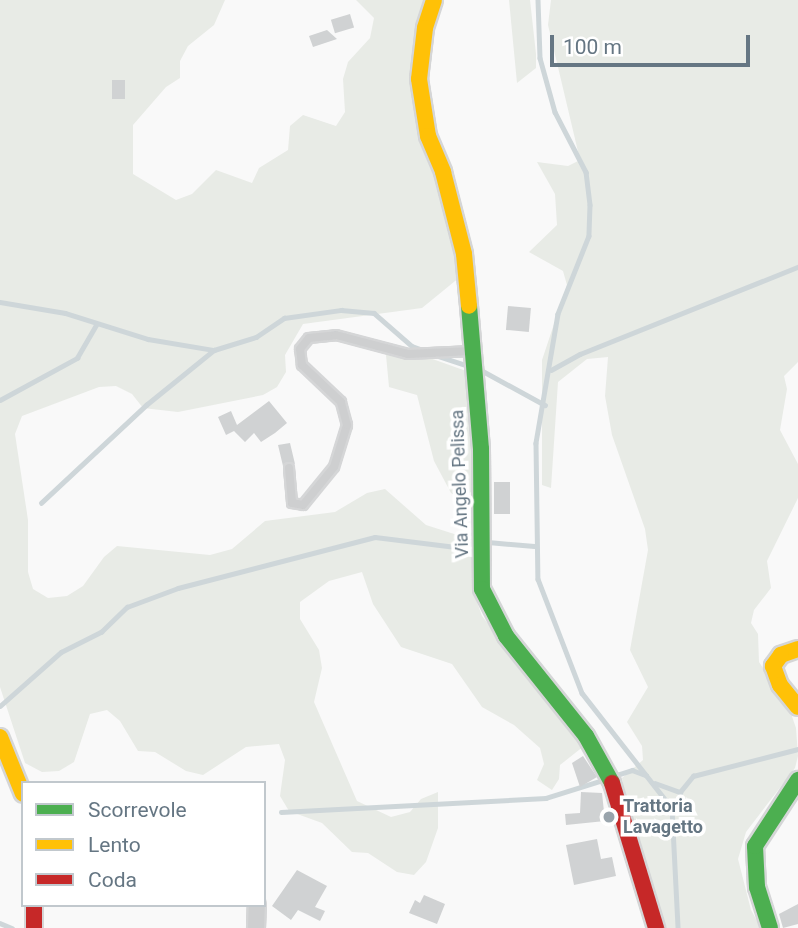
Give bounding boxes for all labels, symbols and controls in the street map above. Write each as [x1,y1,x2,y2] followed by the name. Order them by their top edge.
[553,21,752,65] scale bar
[563,35,622,59] text: 100 m
[447,409,473,559] street label: Via Angelo Pelissa
[21,781,266,907] legend
[623,796,703,838] place label: Trattoria Lavagetto
[88,798,187,822] text: Scorrevole
[601,809,617,825] marker: Trattoria Lavagetto
[88,833,141,857] text: Lento
[88,868,137,892] text: Coda

